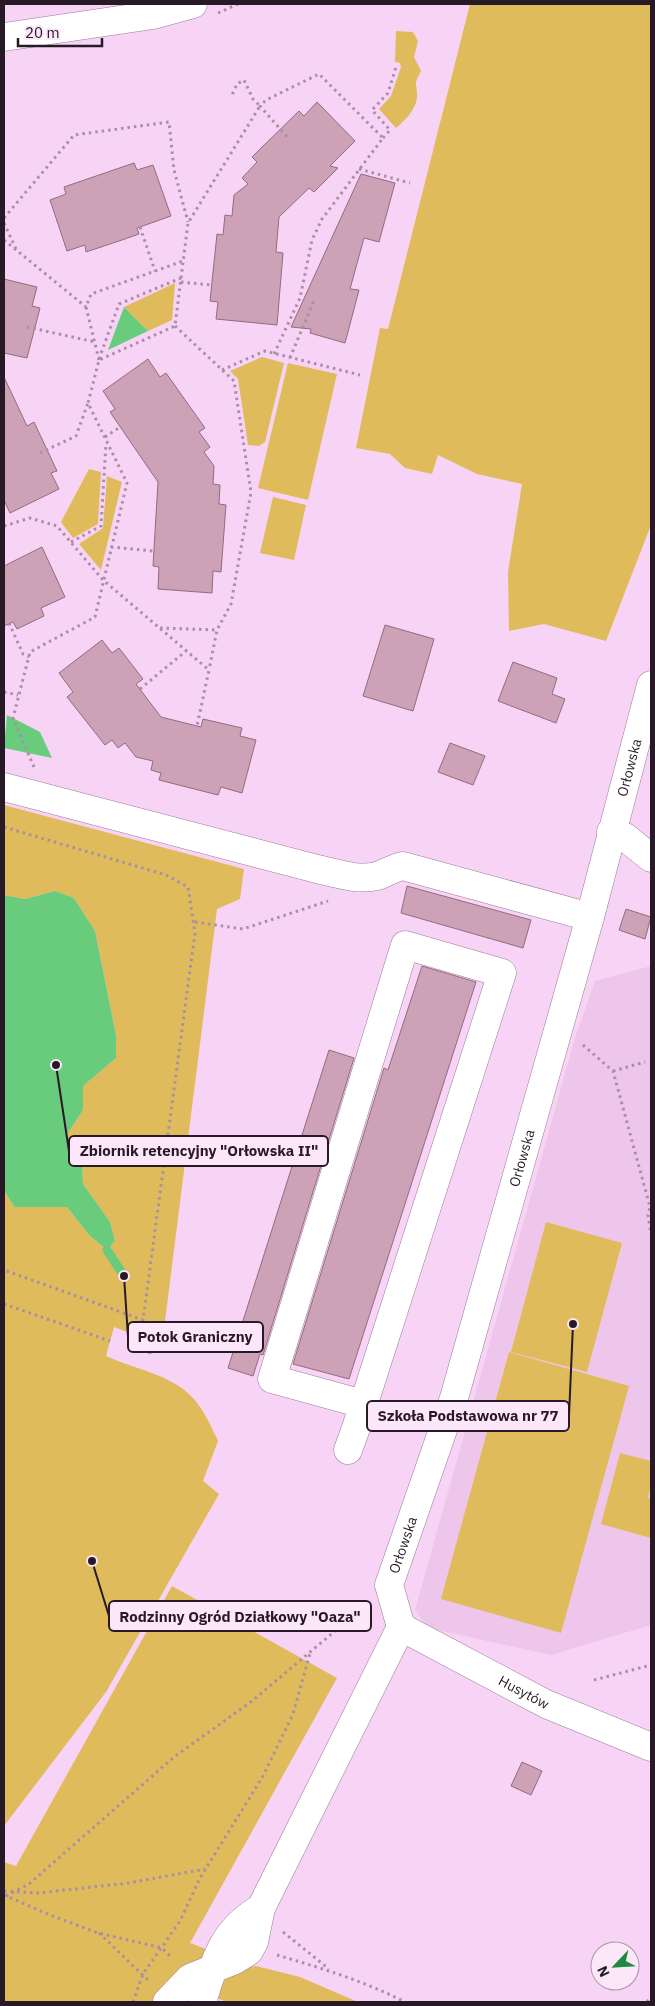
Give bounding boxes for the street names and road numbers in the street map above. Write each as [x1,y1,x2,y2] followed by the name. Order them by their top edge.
[613,736,646,798] street label: Orłowska
[505,1127,539,1189] street label: Orłowska
[385,1514,421,1576] street label: Orłowska
[495,1671,552,1713] street label: Husytów

